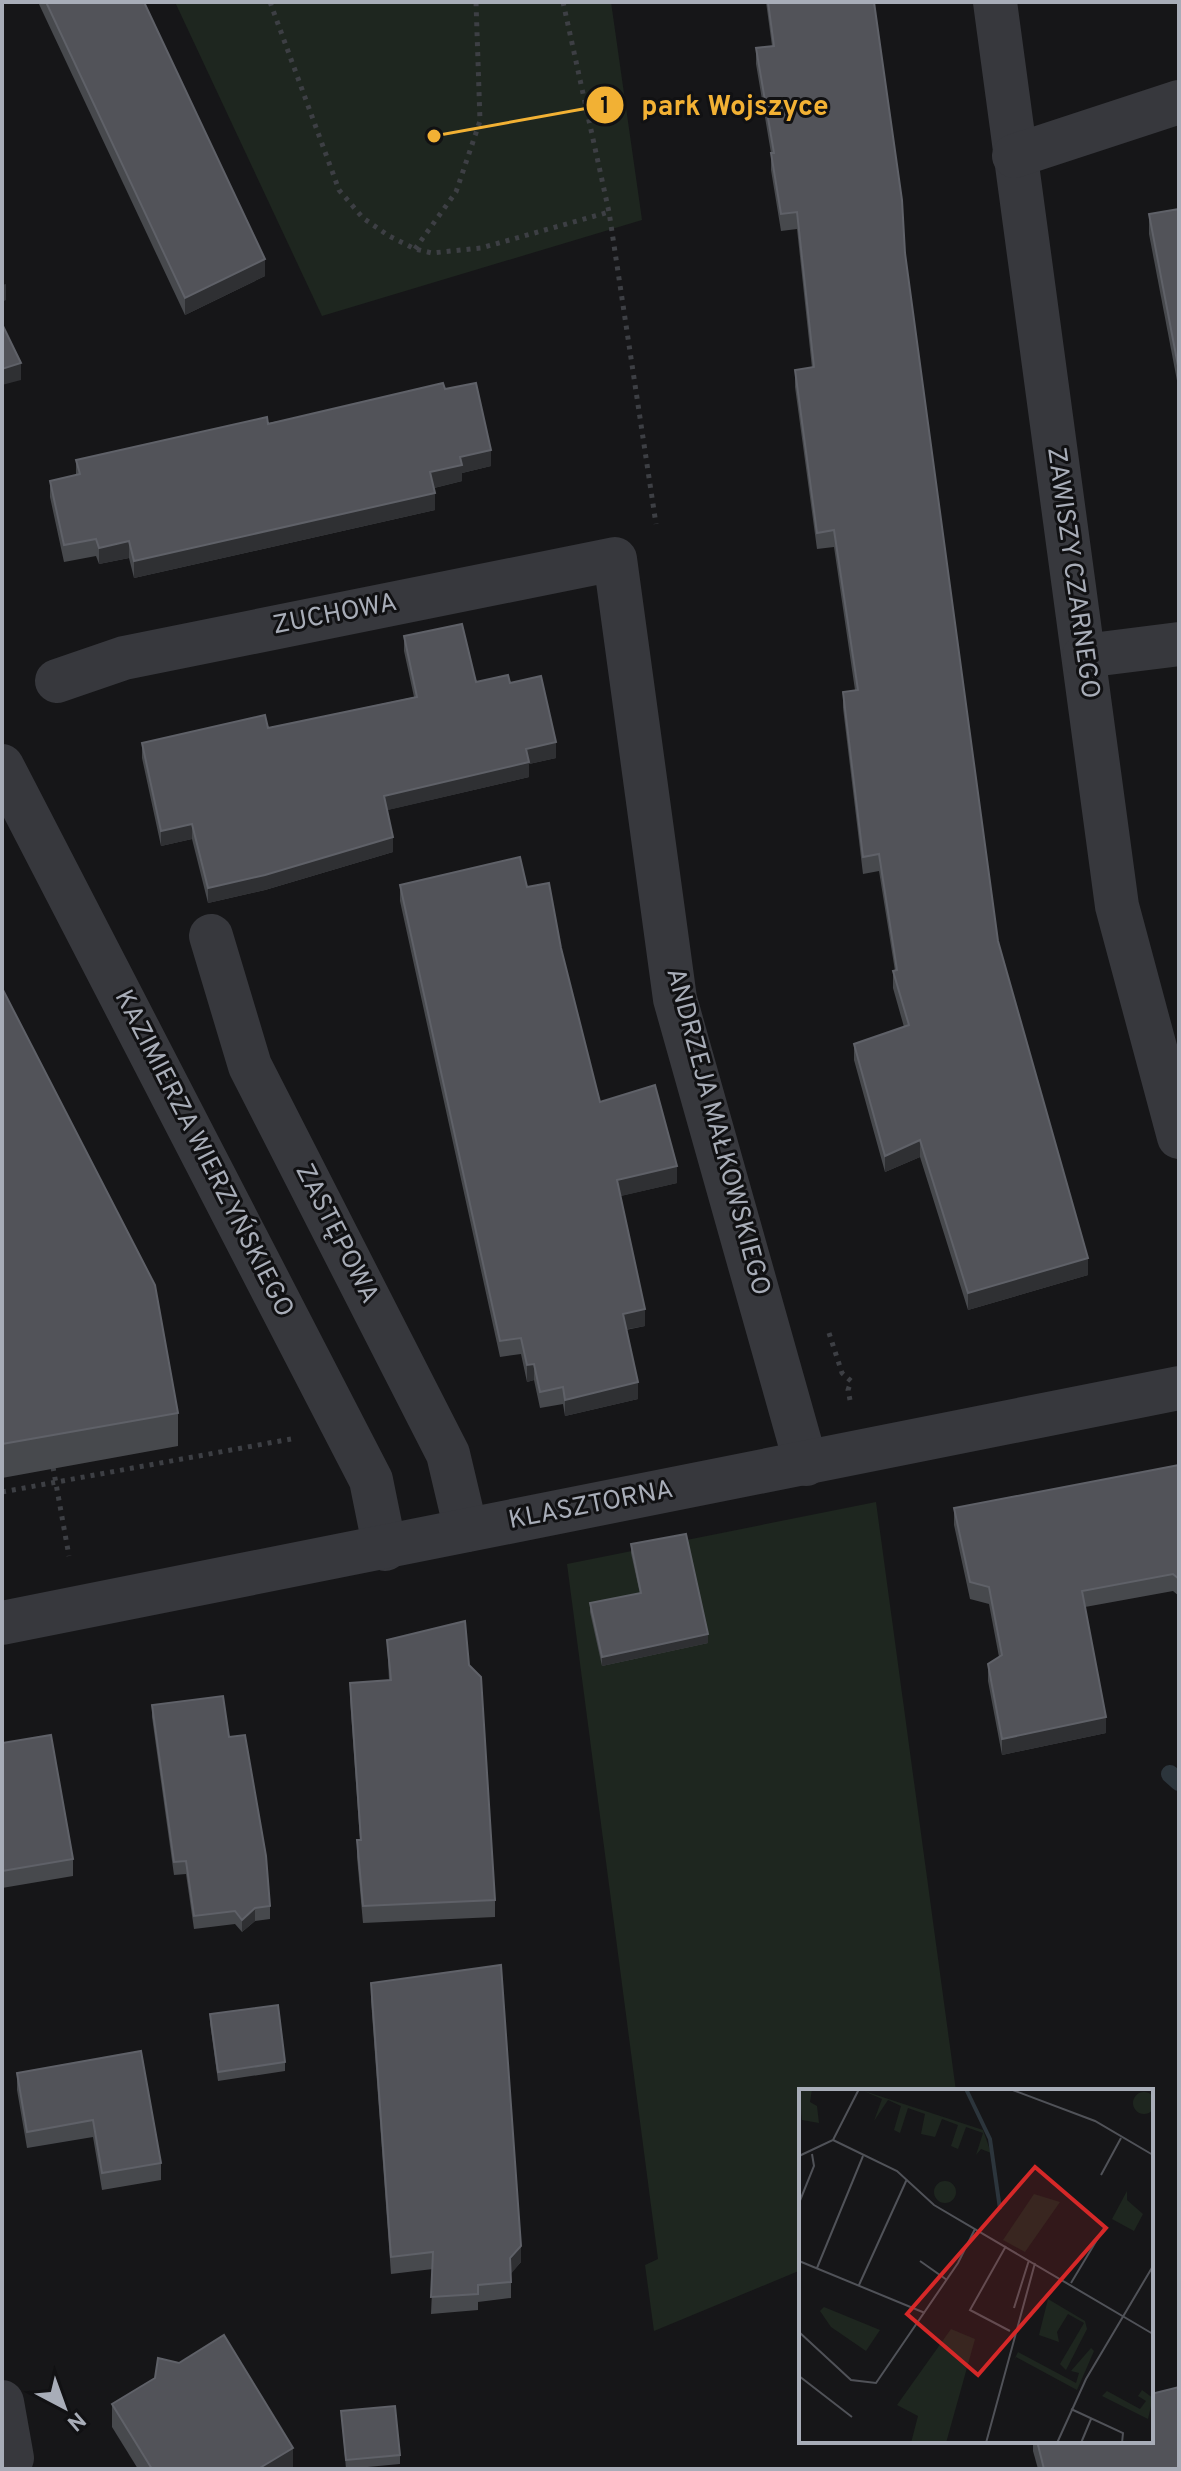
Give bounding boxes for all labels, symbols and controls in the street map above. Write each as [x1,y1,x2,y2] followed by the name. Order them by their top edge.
[585,79,845,131] callout: park Wojszyce
[641,90,829,126] text: park Wojszyce
[600,92,610,122] text: 1
[1038,445,1106,701] street label: ZAWISZY CZARNEGO
[270,587,400,643] street label: ZUCHOWA
[657,964,777,1300] street label: ANDRZEJA MAŁKOWSKIEGO
[106,984,302,1323] street label: KAZIMIERZA WIERZYŃSKIEGO
[287,1159,385,1309] street label: ZASTĘPOWA
[506,1474,676,1538] street label: KLASZTORNA
[799,2089,1153,2443] inset map
[24,2367,104,2447] north arrow
[61,2405,90,2436] text: N

